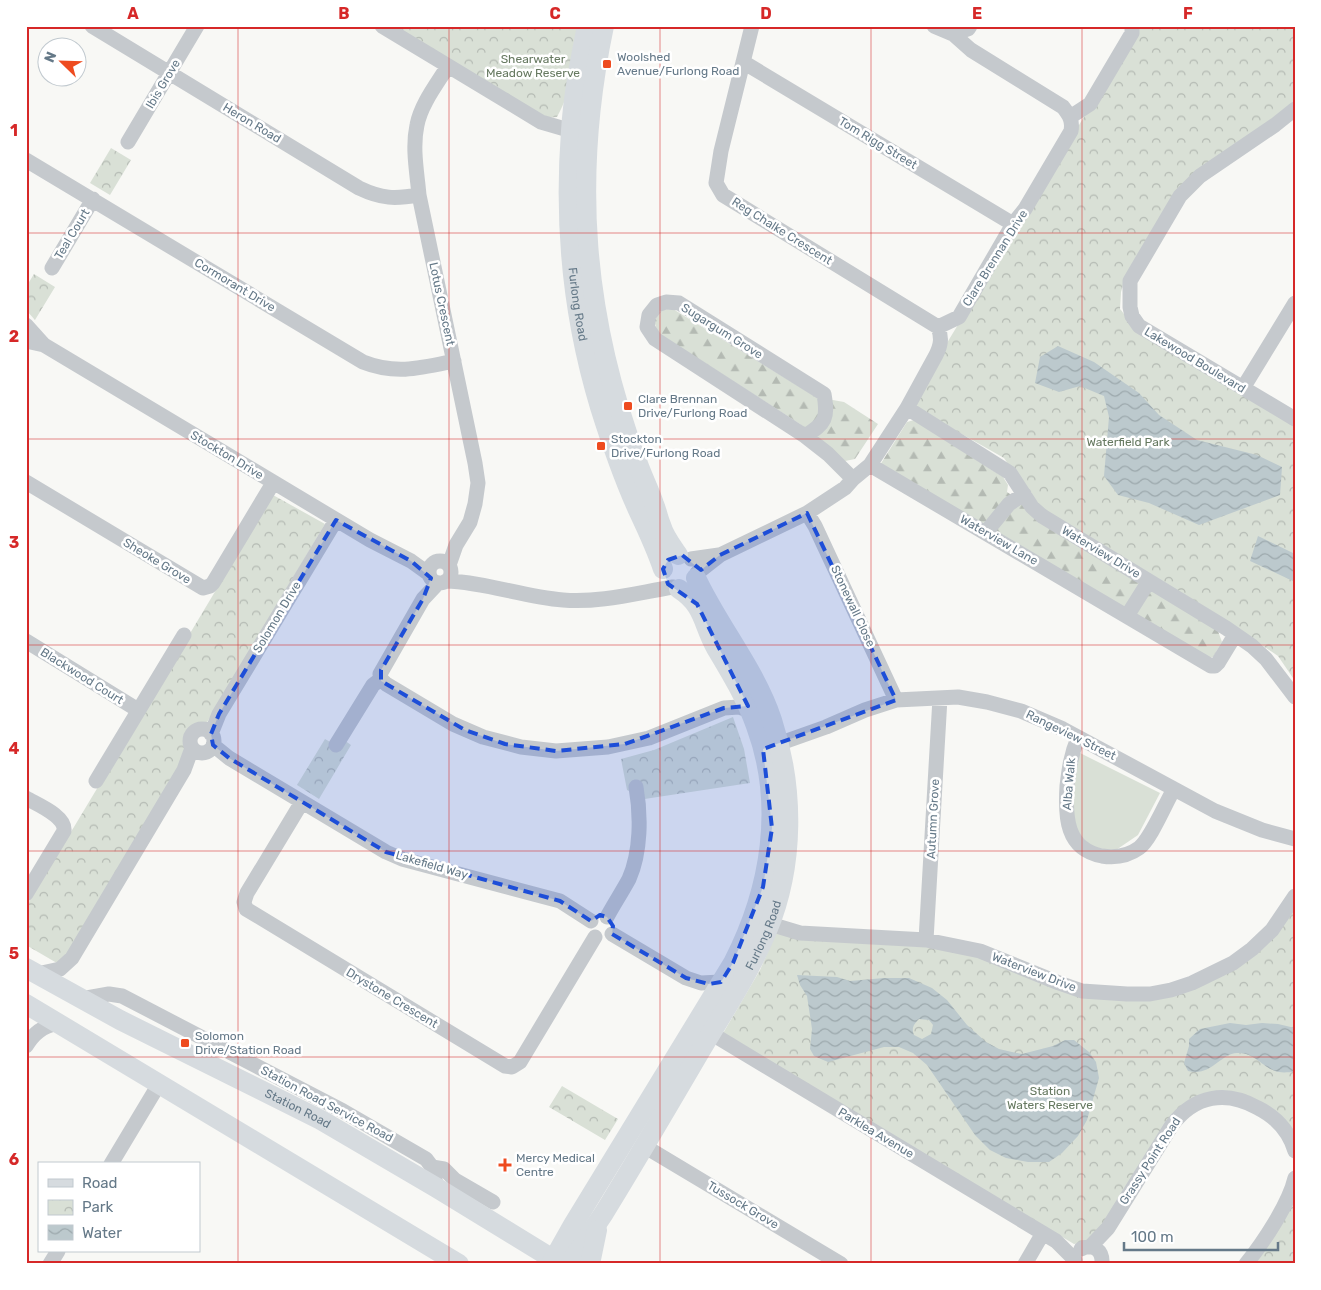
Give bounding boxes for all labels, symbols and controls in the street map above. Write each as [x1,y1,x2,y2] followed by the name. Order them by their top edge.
[127,4,139,23] text: A
[338,4,350,23] text: B
[549,4,561,23] text: C
[760,4,772,23] text: D
[972,4,982,23] text: E
[1183,4,1193,23] text: F
[38,38,88,88] north arrow
[41,49,60,65] text: N
[617,50,739,78] place label: Woolshed Avenue/Furlong Road
[486,52,580,80] park label: Shearwater Meadow Reserve
[143,57,183,111] street label: Ibis Grove
[601,58,613,70] marker: Woolshed Avenue/Furlong Road
[220,100,284,146] street label: Heron Road
[836,114,920,172] street label: Tom Rigg Street
[10,121,18,140] text: 1
[729,194,835,268] street label: Reg Chalke Crescent
[51,206,93,262] street label: Teal Court
[960,207,1031,309] street label: Clare Brennan Drive
[192,255,278,315] street label: Cormorant Drive
[426,261,458,347] street label: Lotus Crescent
[566,267,590,342] street label: Furlong Road
[679,300,766,362] street label: Sugargum Grove
[1142,324,1248,396] street label: Lakewood Boulevard
[9,327,19,346] text: 2
[638,392,747,420] place label: Clare Brennan Drive/Furlong Road
[622,400,634,412] marker: Clare Brennan Drive/Furlong Road
[188,428,266,482] street label: Stockton Drive
[611,432,720,460] place label: Stockton Drive/Furlong Road
[1086,435,1170,449] park label: Waterfield Park
[595,440,607,452] marker: Stockton Drive/Furlong Road
[958,512,1041,568] street label: Waterview Lane
[1059,523,1143,581] street label: Waterview Drive
[9,533,19,552] text: 3
[121,535,194,587] street label: Sheoke Grove
[828,563,878,649] street label: Stonewall Close
[250,579,304,655] street label: Solomon Drive
[38,645,126,707] street label: Blackwood Court
[1024,707,1119,763] street label: Rangeview Street
[9,739,20,758] text: 4
[1060,756,1078,811] street label: Alba Walk
[924,778,942,860] street label: Autumn Grove
[394,848,470,882] street label: Lakefield Way
[742,899,784,972] street label: Furlong Road
[9,944,19,963] text: 5
[990,949,1078,995] street label: Waterview Drive
[344,965,441,1031] street label: Drystone Crescent
[195,1029,301,1057] place label: Solomon Drive/Station Road
[179,1037,191,1049] marker: Solomon Drive/Station Road
[258,1063,396,1145] street label: Station Road Service Road
[1007,1084,1093,1112] park label: Station Waters Reserve
[263,1086,333,1132] street label: Station Road
[836,1105,917,1161] street label: Parklea Avenue
[1117,1115,1183,1207] street label: Grassy Point Road
[9,1150,19,1169] text: 6
[516,1151,595,1179] place label: Mercy Medical Centre
[498,1158,512,1172] marker: Mercy Medical Centre
[38,1162,200,1252] legend
[82,1174,118,1192] text: Road
[705,1178,781,1232] street label: Tussock Grove
[82,1198,113,1216] text: Park
[1124,1220,1277,1252] scale bar
[82,1224,122,1242] text: Water
[1131,1228,1173,1246] text: 100 m

